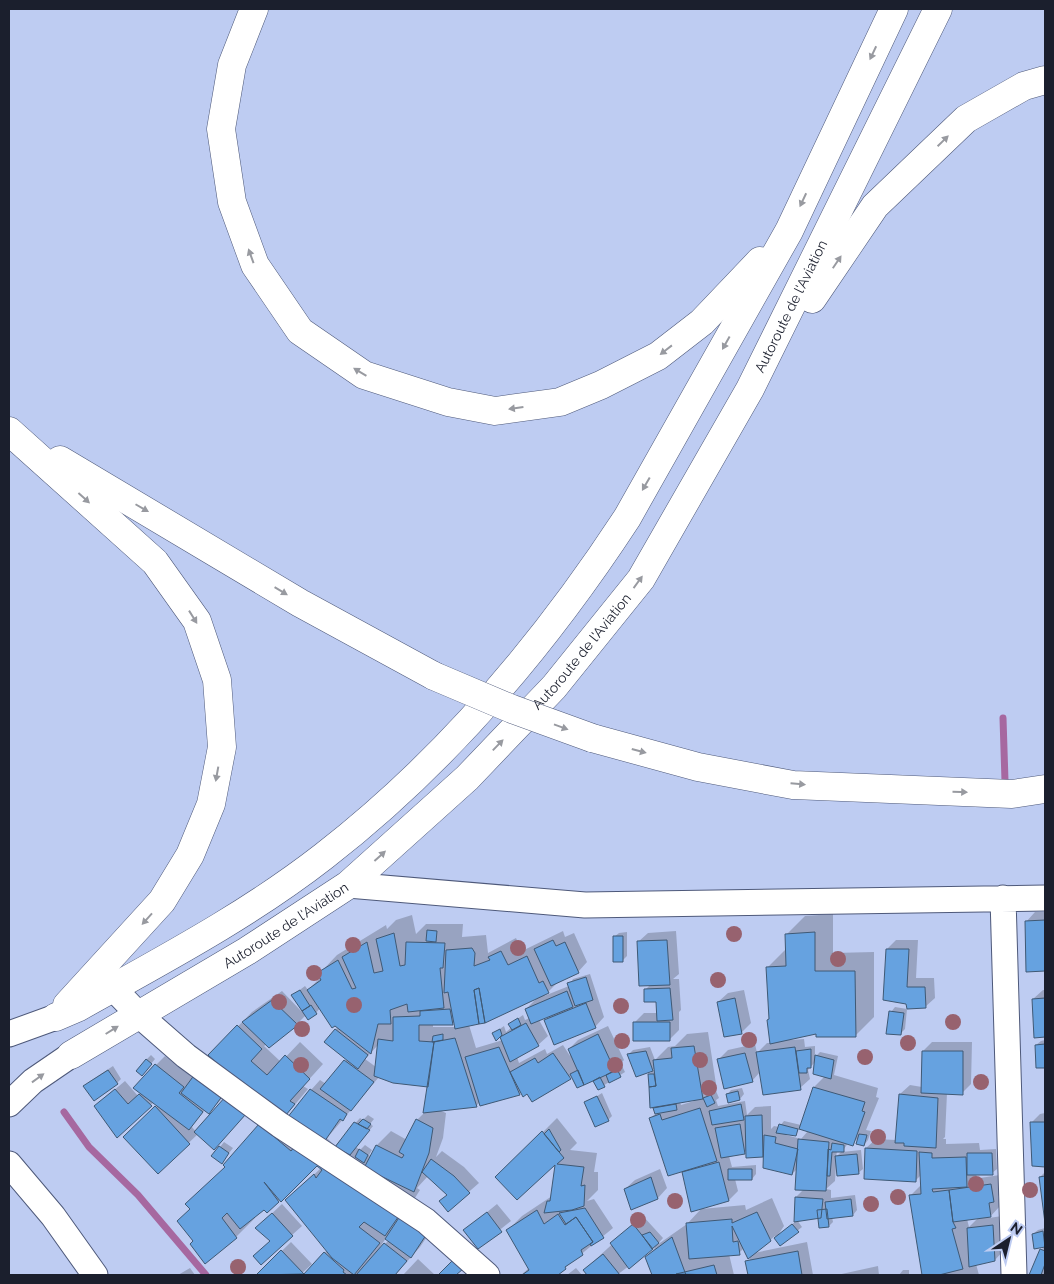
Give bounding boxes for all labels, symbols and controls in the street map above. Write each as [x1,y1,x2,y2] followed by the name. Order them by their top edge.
[869,46,877,60] one-way arrow
[937,135,949,147] one-way arrow
[799,193,807,207] one-way arrow
[751,237,830,375] street label: Autoroute de l'Aviation
[247,248,255,263] one-way arrow
[832,255,842,269] one-way arrow
[722,335,730,350] one-way arrow
[659,345,673,355] one-way arrow
[354,368,367,377] one-way arrow
[508,404,524,412] one-way arrow
[642,478,651,491] one-way arrow
[78,492,90,504] one-way arrow
[134,504,149,512] one-way arrow
[633,575,643,589] one-way arrow
[275,587,288,596] one-way arrow
[529,590,634,713] street label: Autoroute de l'Aviation
[189,611,198,624] one-way arrow
[553,724,568,731] one-way arrow
[492,739,504,751] one-way arrow
[631,747,646,755] one-way arrow
[212,767,220,783] one-way arrow
[790,781,806,789] one-way arrow
[952,789,968,797] one-way arrow
[373,850,385,862] one-way arrow
[220,879,351,971] street label: Autoroute de l'Aviation
[141,912,153,924] one-way arrow
[106,1025,119,1035] one-way arrow
[31,1073,45,1083] one-way arrow
[984,1214,1034,1264] north arrow
[1007,1219,1025,1238] text: N

